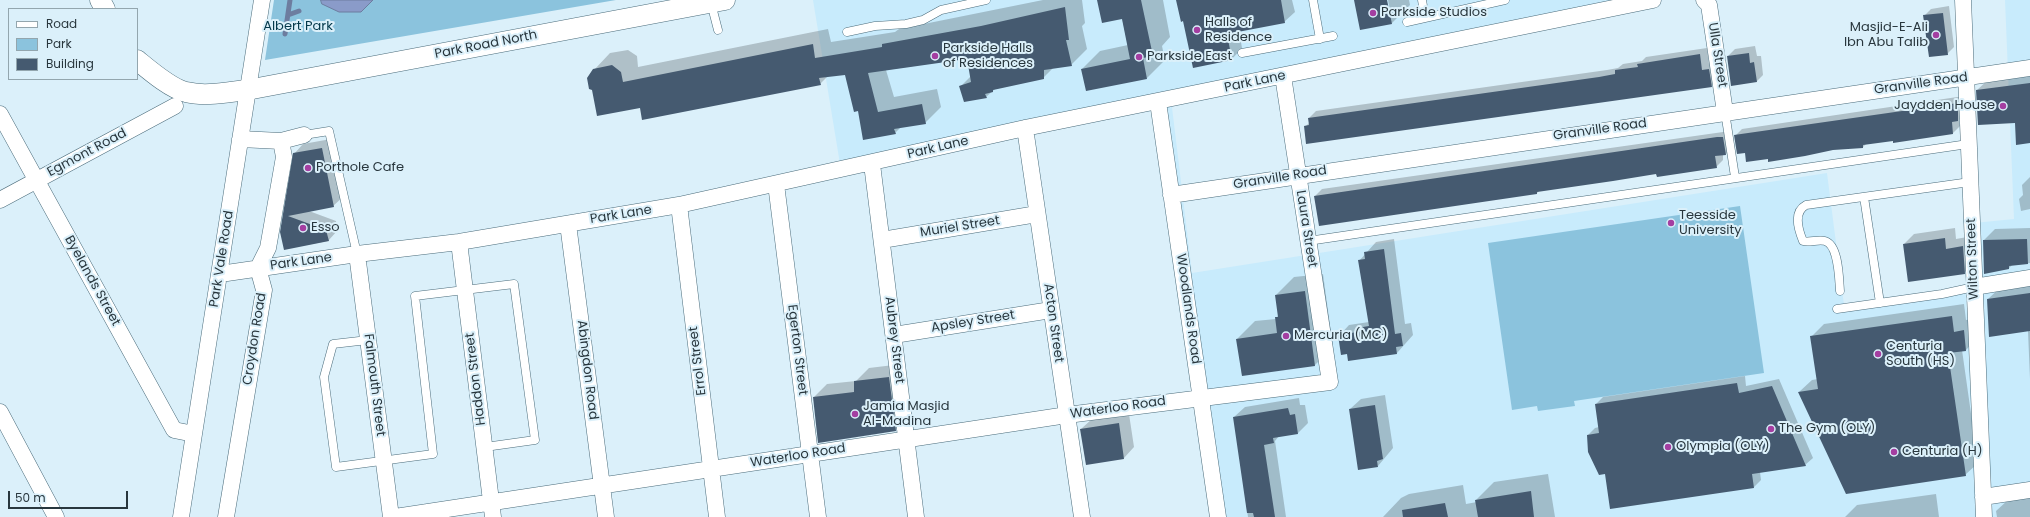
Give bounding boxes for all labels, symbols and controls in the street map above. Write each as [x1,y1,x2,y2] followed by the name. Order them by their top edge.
[1381,5,1487,21] place label: Parkside Studios
[8,8,138,80] legend
[1368,8,1378,18] marker: Parkside Studios
[46,15,77,32] text: Road
[1205,15,1272,46] place label: Halls of Residence
[263,19,333,35] park label: Albert Park
[1844,20,1928,51] place label: Masjid-E-Ali Ibn Abu Talib
[1704,21,1730,89] street label: Ulla Street
[1192,25,1202,35] marker: Halls of Residence
[433,27,539,63] street label: Park Road North
[1931,30,1941,40] marker: Masjid-E-Ali Ibn Abu Talib
[46,35,72,52] text: Park
[943,41,1033,72] place label: Parkside Halls of Residences
[1147,49,1232,65] place label: Parkside East
[930,51,940,61] marker: Parkside Halls of Residences
[1134,52,1144,62] marker: Parkside East
[46,55,94,72] text: Building
[1223,68,1287,96] street label: Park Lane
[1873,70,1969,98] street label: Granville Road
[1894,98,1995,114] place label: Jaydden House
[1998,101,2008,111] marker: Jaydden House
[1552,116,1648,144] street label: Granville Road
[45,126,129,180] street label: Egmont Road
[906,133,970,163] street label: Park Lane
[316,160,404,176] place label: Porthole Cafe
[303,163,313,173] marker: Porthole Cafe
[1232,163,1328,193] street label: Granville Road
[1292,189,1320,269] street label: Laura Street
[589,202,653,228] street label: Park Lane
[1679,208,1742,239] place label: Teesside University
[207,210,237,308] street label: Park Vale Road
[919,213,1001,241] street label: Muriel Street
[1666,218,1676,228] marker: Teesside University
[1964,218,1982,300] street label: Wilton Street
[311,220,340,236] place label: Esso
[298,223,308,233] marker: Esso
[61,233,123,329] street label: Byelands Street
[269,250,333,274] street label: Park Lane
[1173,253,1203,365] street label: Woodlands Road
[1040,283,1066,363] street label: Acton Street
[240,292,270,386] street label: Croydon Road
[881,296,907,384] street label: Aubrey Street
[784,304,810,396] street label: Egerton Street
[930,308,1016,336] street label: Apsley Street
[573,319,601,421] street label: Abingdon Road
[686,326,710,396] street label: Errol Street
[1294,328,1388,344] place label: Mercuria (MC)
[1281,331,1291,341] marker: Mercuria (MC)
[463,332,489,426] street label: Haddon Street
[360,333,388,437] street label: Falmouth Street
[1886,339,1955,370] place label: Centuria South (HS)
[1873,349,1883,359] marker: Centuria South (HS)
[1069,394,1167,422] street label: Waterloo Road
[863,399,950,430] place label: Jamia Masjid Al-Madina
[850,409,860,419] marker: Jamia Masjid Al-Madina
[1779,421,1875,437] place label: The Gym (OLY)
[1766,424,1776,434] marker: The Gym (OLY)
[1676,439,1770,455] place label: Olympia (OLY)
[749,441,847,471] street label: Waterloo Road
[1663,442,1673,452] marker: Olympia (OLY)
[1902,444,1983,460] place label: Centuria (H)
[1889,447,1899,457] marker: Centuria (H)
[10,483,130,509] scale bar
[15,489,46,506] text: 50 m

